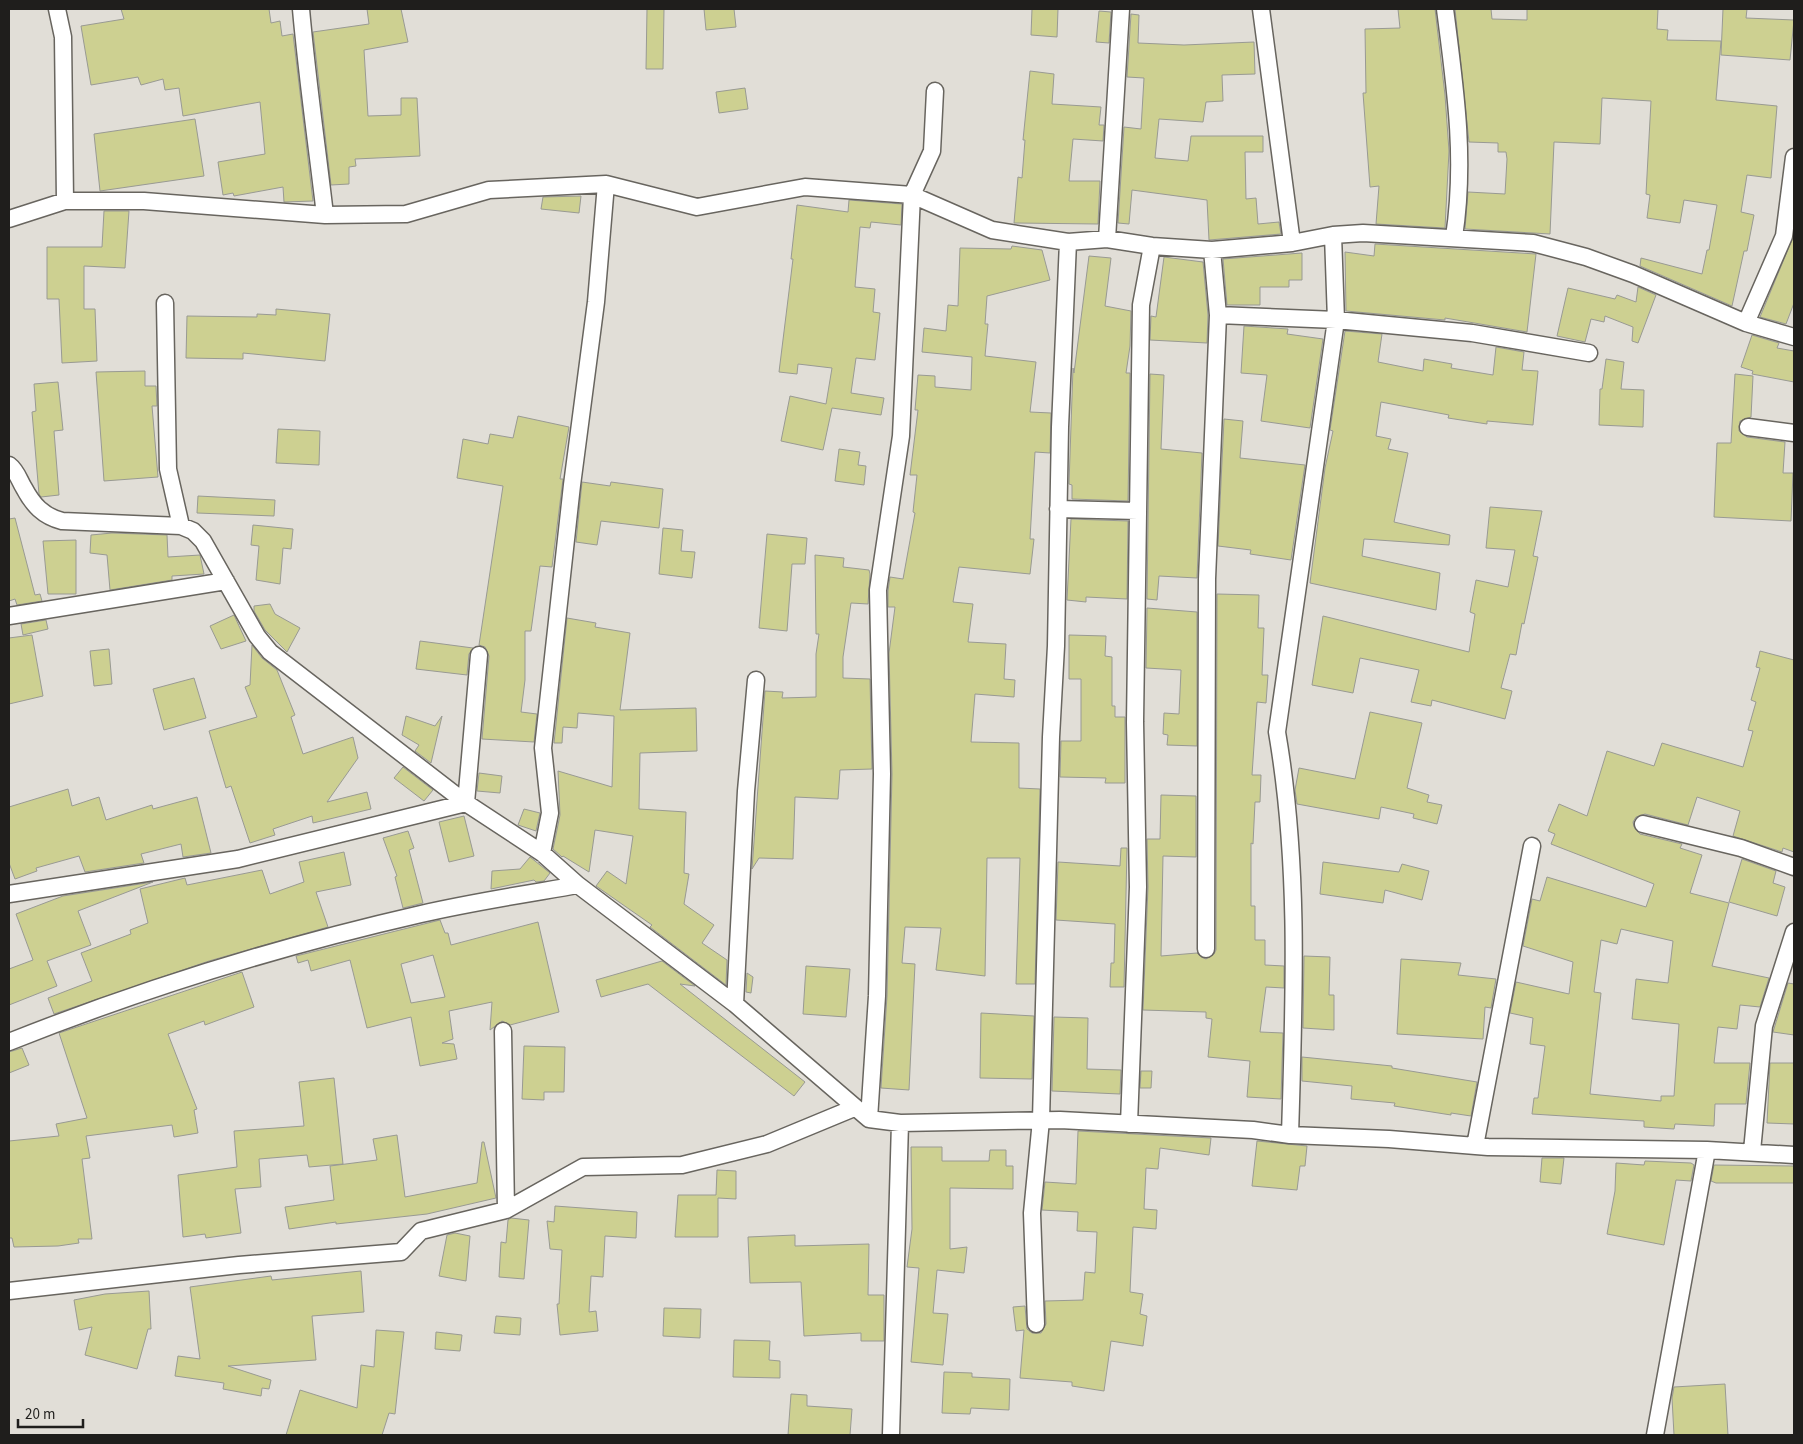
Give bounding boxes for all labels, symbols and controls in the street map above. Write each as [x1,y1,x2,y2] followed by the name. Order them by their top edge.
[18,1396,82,1428] scale bar
[25,1404,55,1425] text: 20 m

